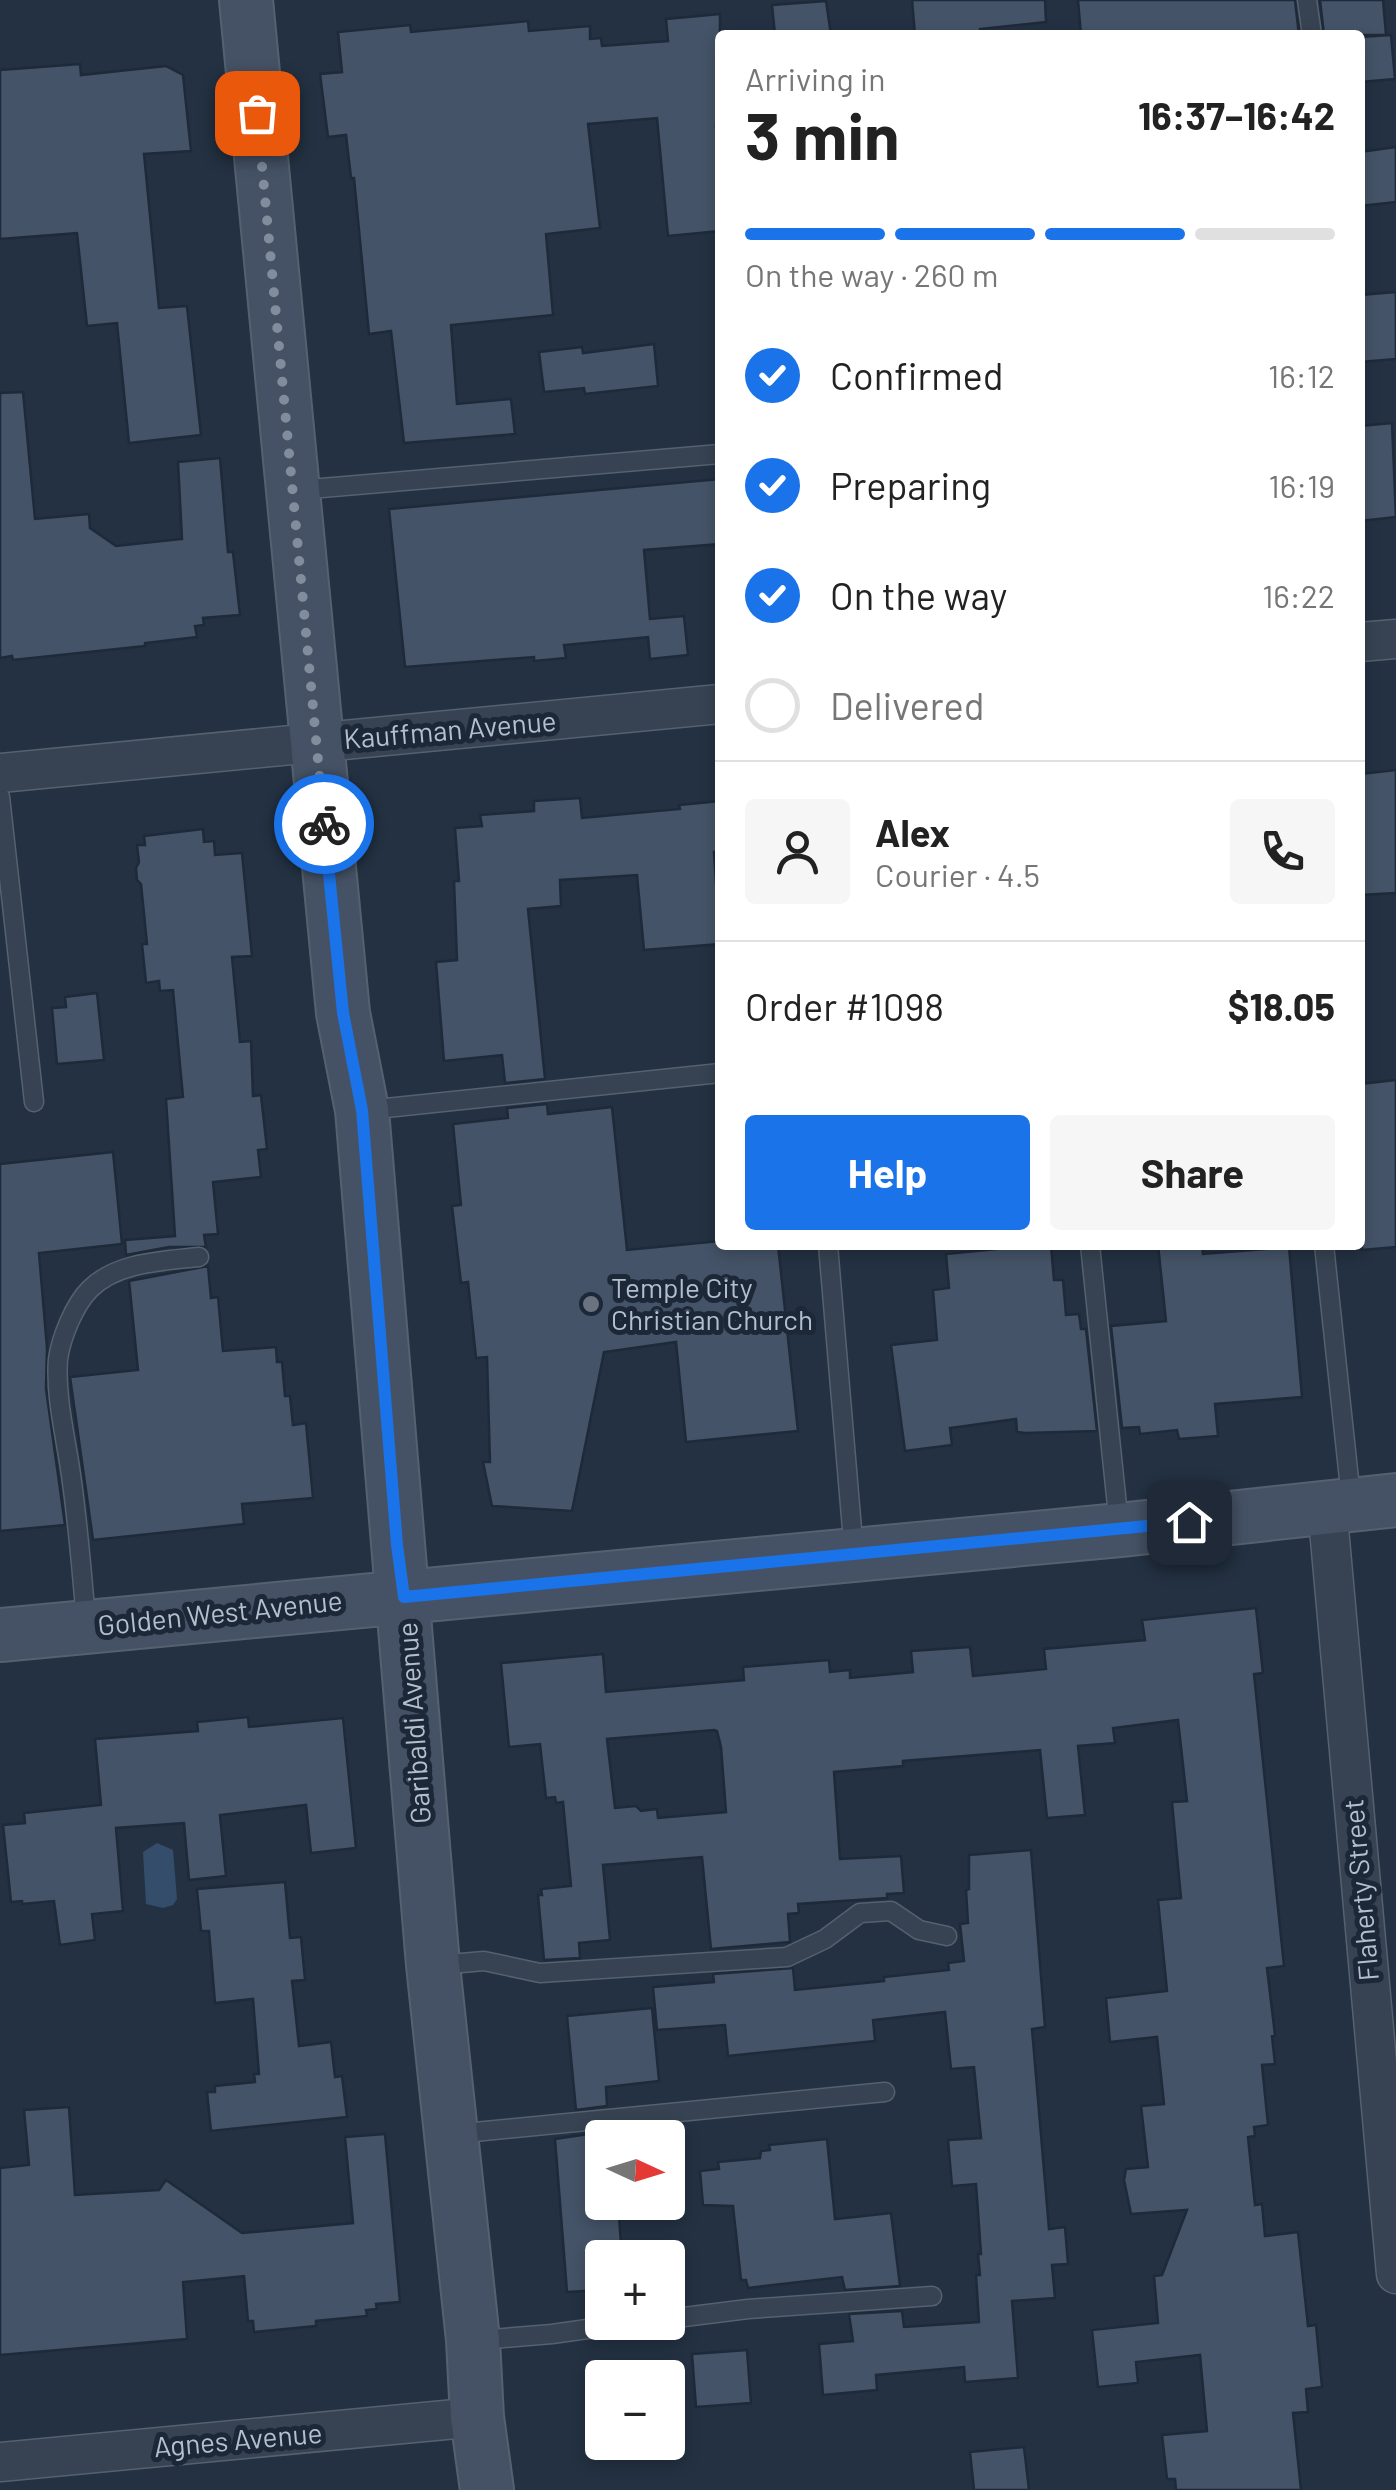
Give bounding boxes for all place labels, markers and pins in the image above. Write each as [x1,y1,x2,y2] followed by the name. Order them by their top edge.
[215,71,300,156] pin
[611,1270,813,1336] place label: Temple City Christian Church
[580,1293,602,1315] marker: Temple City Christian Church
[1147,1480,1232,1565] pin

